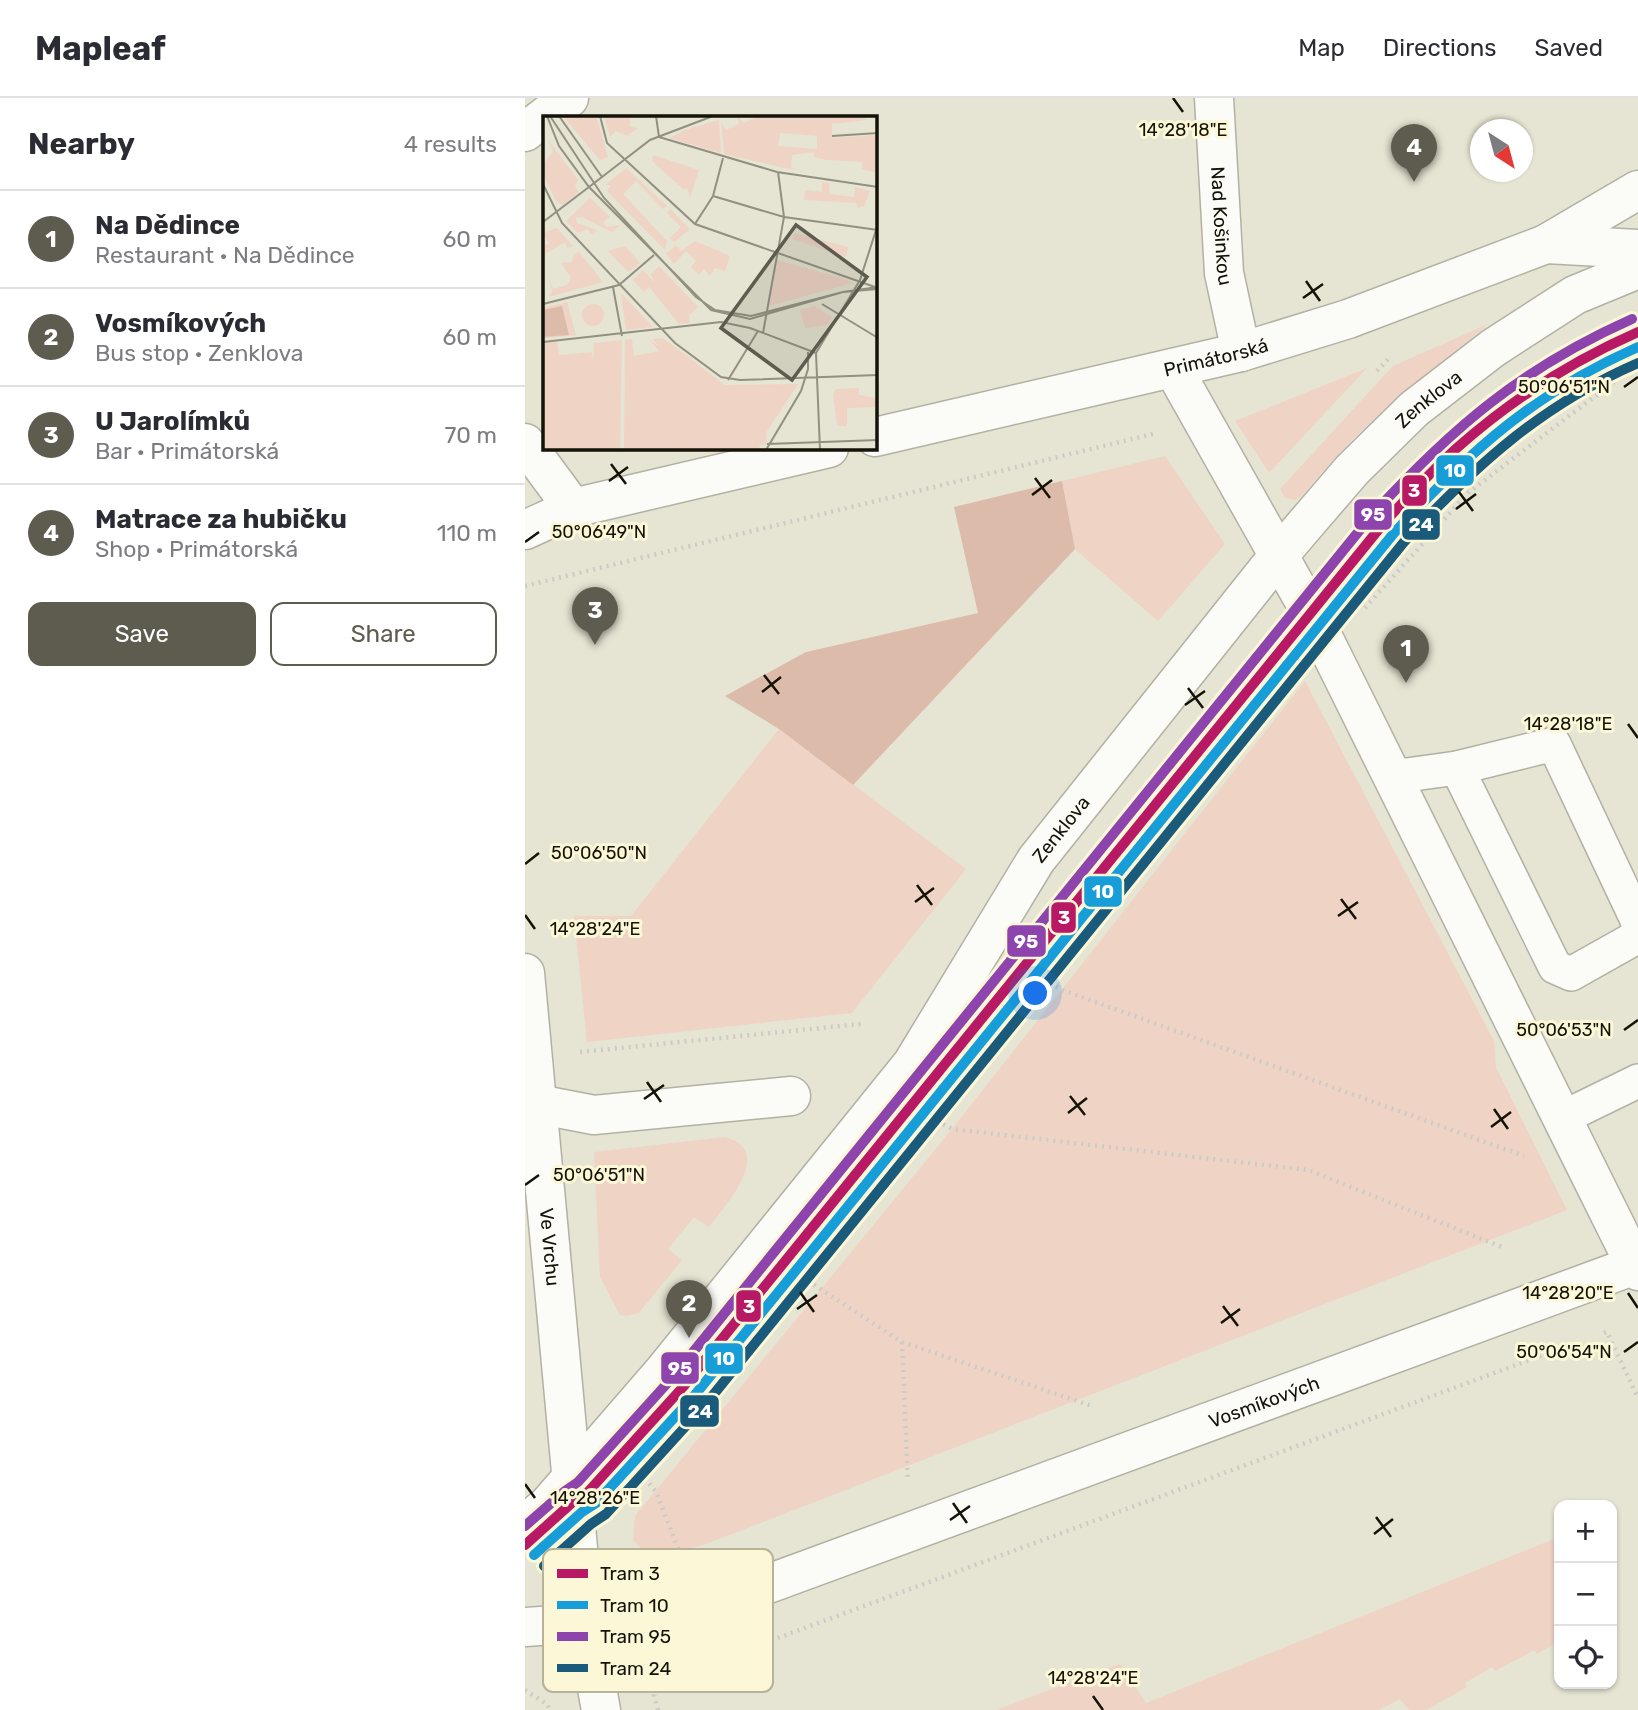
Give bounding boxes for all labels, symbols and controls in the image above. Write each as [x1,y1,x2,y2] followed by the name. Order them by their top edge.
[35,29,166,68] text: Mapleaf
[1298,34,1345,62] text: Map
[1383,34,1496,62] text: Directions
[1534,34,1603,62] text: Saved
[543,116,877,450] inset map
[1139,119,1227,141] text: 14°28'18"E
[1470,119,1533,182] north arrow
[1391,124,1437,182] pin: 4
[28,126,135,162] text: Nearby
[404,130,497,158] text: 4 results
[1206,166,1237,287] street label: Nad Košinkou
[95,210,240,241] text: Na Dědince
[45,225,57,253] text: 1
[442,225,497,253] text: 60 m
[95,241,355,269] text: Restaurant · Na Dědince
[95,308,266,339] text: Vosmíkových
[44,323,58,351] text: 2
[442,323,497,351] text: 60 m
[1161,333,1271,382] street label: Primátorská
[95,339,304,367] text: Bus stop · Zenklova
[1391,365,1466,433] street label: Zenklova
[1518,376,1610,398] text: 50°06'51"N
[95,406,250,437] text: U Jarolímků
[43,421,59,449] text: 3
[445,421,497,449] text: 70 m
[95,437,279,465] text: Bar · Primátorská
[1435,454,1475,487] line badge: 10
[1444,459,1466,482] text: 10
[1401,474,1428,507] line badge: 3
[1408,479,1420,502] text: 3
[1353,498,1393,531] line badge: 95
[1361,503,1385,526] text: 95
[95,504,347,535] text: Matrace za hubičku
[1401,508,1441,541] line badge: 24
[1408,513,1434,536] text: 24
[43,519,59,547] text: 4
[437,519,497,547] text: 110 m
[552,521,646,543] text: 50°06'49"N
[95,535,298,563] text: Shop · Primátorská
[572,587,618,645] pin: 3
[28,602,256,666] button: Save
[270,602,497,666] button: Share
[1383,625,1429,683] pin: 1
[1524,713,1612,735] text: 14°28'18"E
[1027,791,1095,867] street label: Zenklova
[551,842,647,864] text: 50°06'50"N
[1083,875,1123,908] line badge: 10
[1092,880,1114,903] text: 10
[1050,901,1077,934] line badge: 3
[1058,906,1070,929] text: 3
[550,918,640,940] text: 14°28'24"E
[1006,924,1047,958] line badge: 95
[1014,930,1038,953] text: 95
[1018,976,1052,1010] your location
[1516,1019,1612,1041] text: 50°06'53"N
[553,1164,645,1186] text: 50°06'51"N
[535,1207,565,1287] street label: Ve Vrchu
[666,1280,712,1338] pin: 2
[1522,1282,1614,1304] text: 14°28'20"E
[735,1289,762,1323] line badge: 3
[743,1295,755,1318] text: 3
[1516,1341,1612,1363] text: 50°06'54"N
[704,1342,744,1375] line badge: 10
[713,1347,735,1370] text: 10
[660,1351,700,1385] line badge: 95
[668,1357,692,1380] text: 95
[1206,1371,1323,1433] street label: Vosmíkových
[679,1394,720,1428] line badge: 24
[687,1400,713,1423] text: 24
[550,1487,640,1509] text: 14°28'26"E
[1554,1500,1617,1689] map controls
[1554,1500,1617,1563] button: +
[543,1549,773,1692] legend
[600,1562,660,1585] text: Tram 3
[1554,1563,1617,1626] button: −
[600,1594,669,1617] text: Tram 10
[600,1625,671,1648] text: Tram 95
[1554,1626,1617,1689] button: locate
[600,1657,672,1680] text: Tram 24
[1048,1667,1138,1689] text: 14°28'24"E

